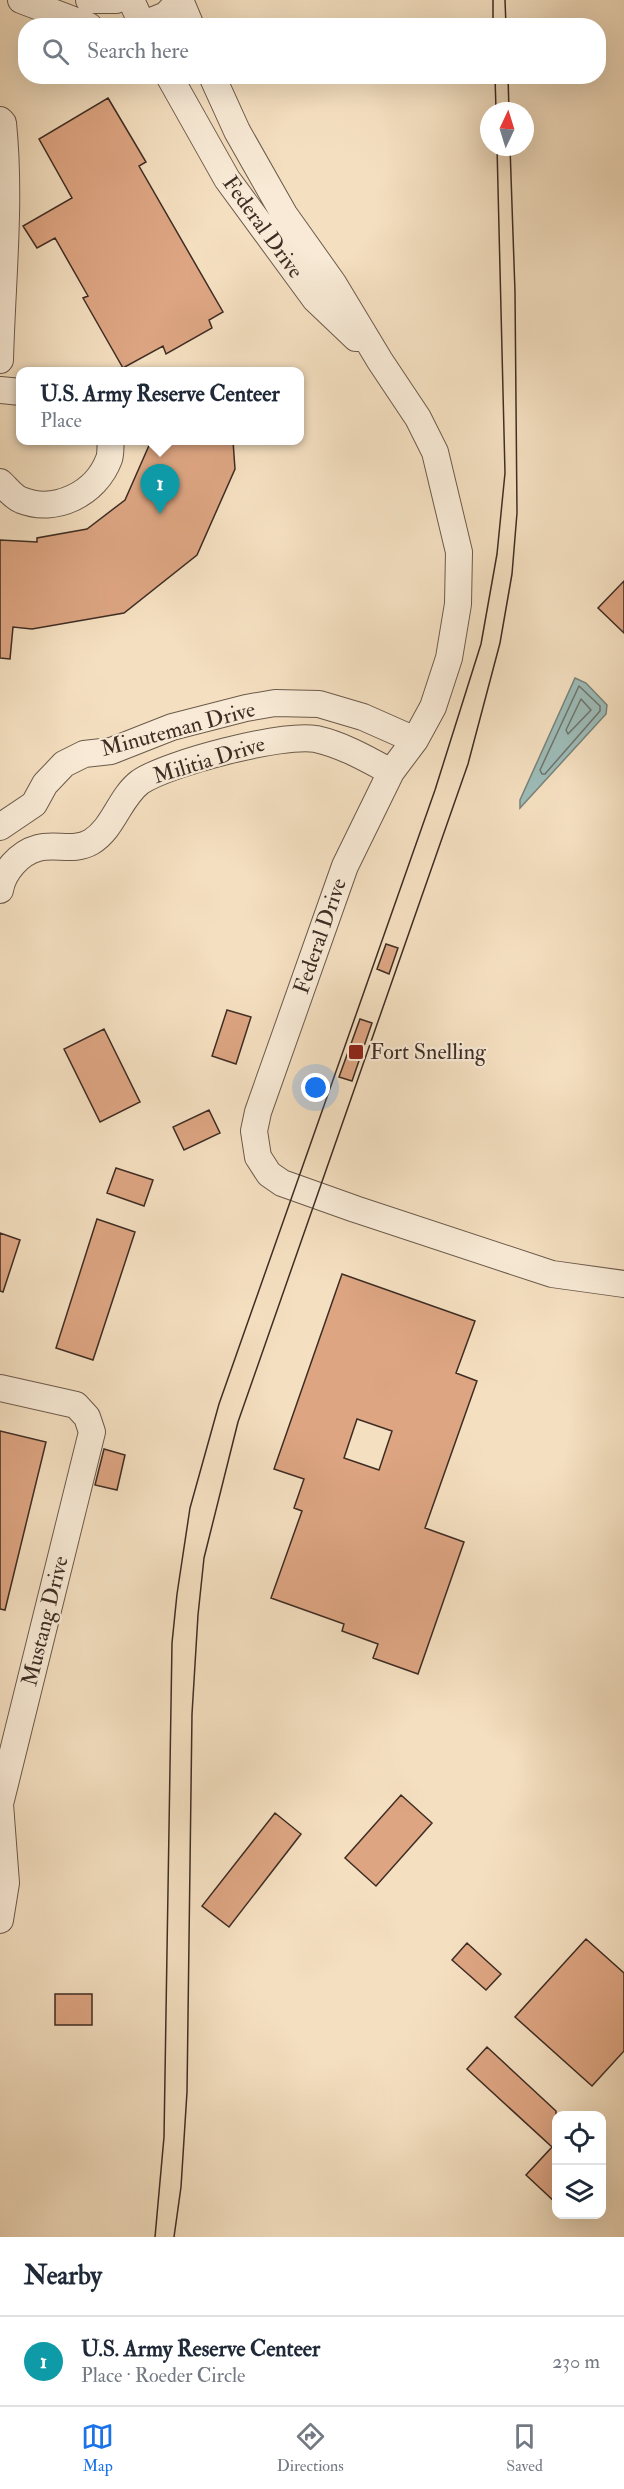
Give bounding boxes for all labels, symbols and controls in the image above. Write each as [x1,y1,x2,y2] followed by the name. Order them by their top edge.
[18,18,606,84] search box
[39,35,72,68] icon: search
[87,37,189,65] text: Search here
[480,102,534,156] north arrow
[216,170,310,284] street label: Federal Drive
[16,367,304,445] popup
[40,380,280,408] text: U.S. Army Reserve Centeer
[40,408,82,433] text: Place
[140,464,180,514] pin: 1
[98,695,258,763] street label: Minuteman Drive
[150,730,268,790] street label: Militia Drive
[287,875,353,997] street label: Federal Drive
[370,1038,487,1066] place label: Fort Snelling
[347,1043,365,1061] marker: Fort Snelling
[301,1073,330,1102] your location
[15,1553,75,1689] street label: Mustang Drive
[552,2111,606,2219] map controls
[552,2111,606,2165] button: locate
[552,2165,606,2219] button: layers
[24,2260,102,2292] text: Nearby
[81,2335,320,2363] text: U.S. Army Reserve Centeer
[40,2349,47,2374] text: 1
[552,2349,600,2374] text: 230 m
[81,2363,245,2388] text: Place · Roeder Circle
[81,2420,114,2476] tab: Map
[277,2420,344,2476] tab: Directions
[506,2420,543,2476] tab: Saved

